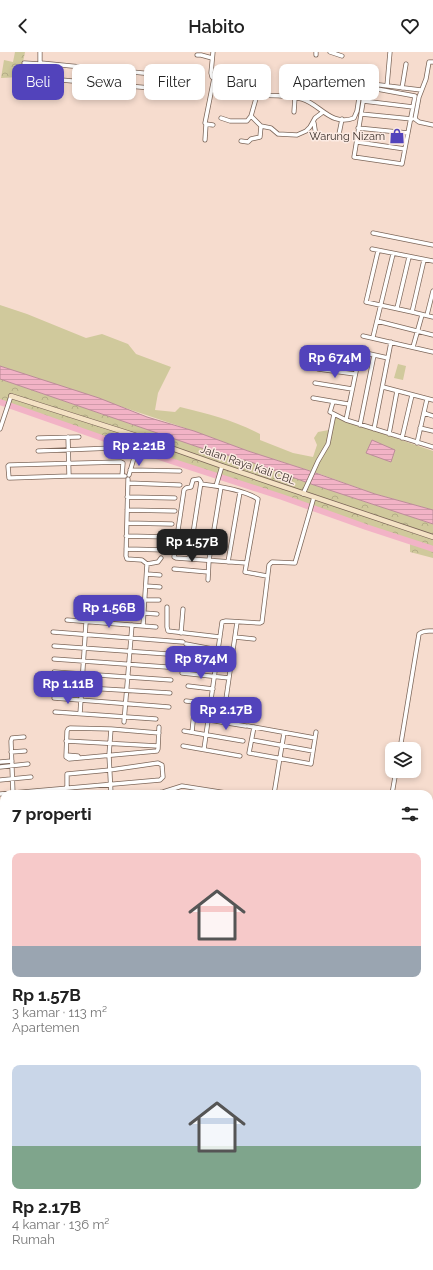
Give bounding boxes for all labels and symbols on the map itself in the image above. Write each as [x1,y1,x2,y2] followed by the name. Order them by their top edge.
[388,127,406,145] shop icon: Warung Nizam
[309,130,385,143] place label: Warung Nizam
[298,345,372,379] pin: Rp 674M
[98,433,180,467] pin: Rp 2.21B
[199,443,298,488] street label: Jalan Raya Kali CBL
[151,529,233,563] pin: Rp 1.57B
[68,595,150,629] pin: Rp 1.56B
[164,646,238,680] pin: Rp 874M
[27,671,109,705] pin: Rp 1.11B
[185,697,267,731] pin: Rp 2.17B

